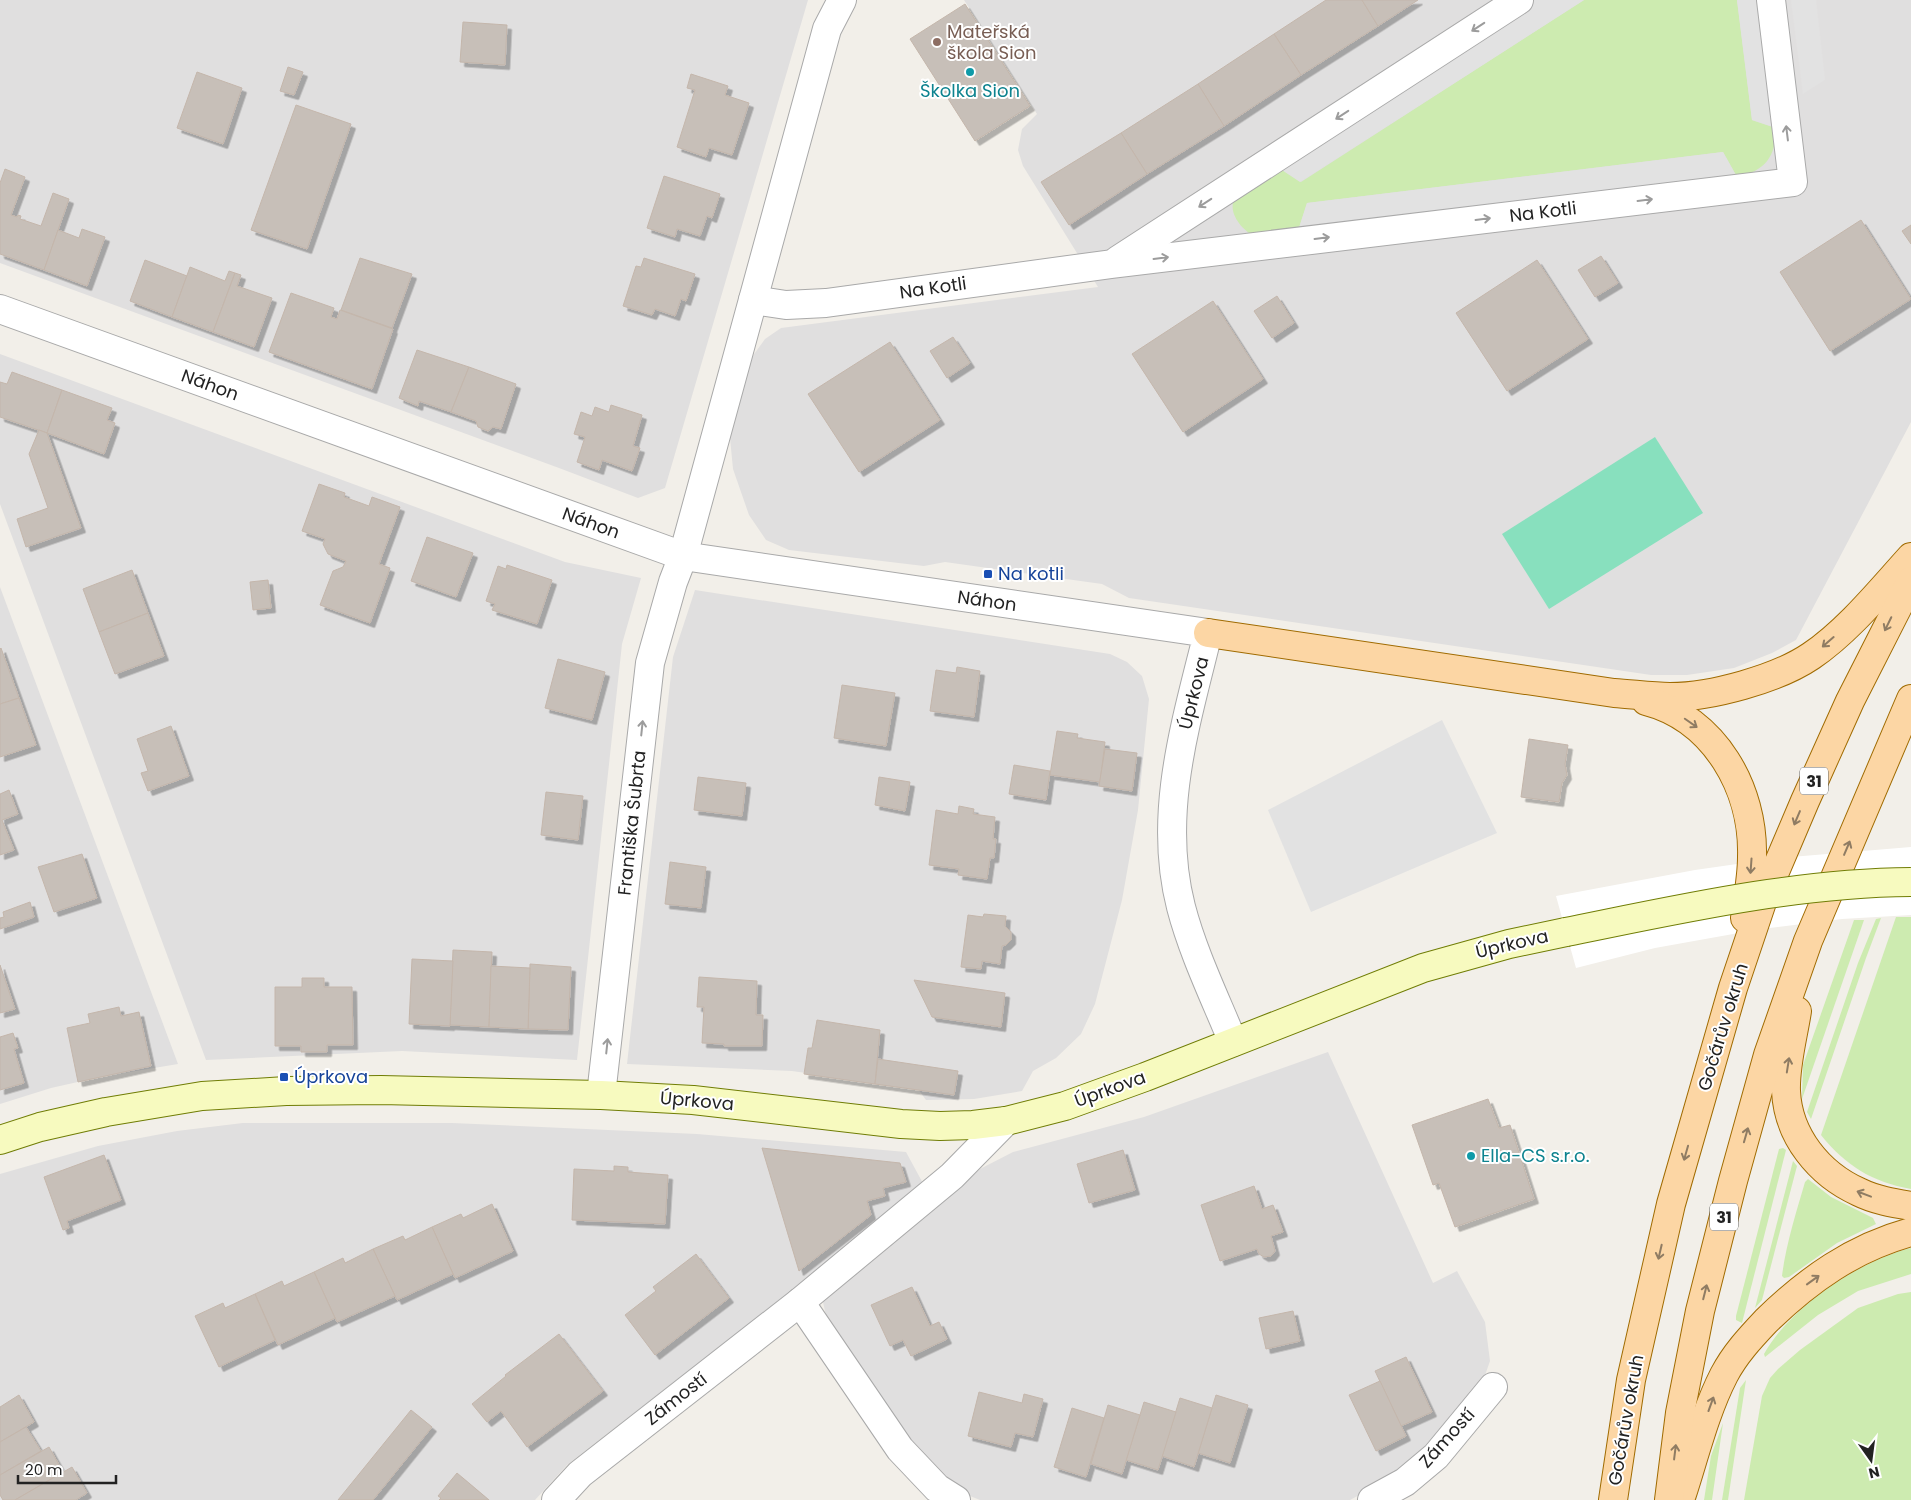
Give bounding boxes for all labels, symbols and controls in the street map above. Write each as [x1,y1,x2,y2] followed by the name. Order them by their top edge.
[947,19,1037,65] place label: Mateřská škola Sion
[1471,21,1485,32] one-way arrow
[931,36,943,48] marker: Mateřská škola Sion
[964,66,976,78] marker: Školka Sion
[920,78,1020,103] place label: Školka Sion
[1335,110,1349,120] one-way arrow
[1782,126,1792,142] one-way arrow
[1636,194,1652,204] one-way arrow
[1508,195,1578,228] street label: Na Kotli
[1199,199,1213,209] one-way arrow
[1475,214,1491,224] one-way arrow
[1314,233,1330,243] one-way arrow
[1152,253,1168,263] one-way arrow
[898,270,968,305] street label: Na Kotli
[178,363,242,406] street label: Náhon
[559,501,623,544] street label: Náhon
[998,561,1064,586] place label: Na kotli
[982,568,994,580] marker: Na kotli
[956,584,1018,617] street label: Náhon
[1883,616,1893,631] one-way arrow
[1821,636,1834,648] one-way arrow
[1172,654,1215,732] street label: Úprkova
[1684,718,1698,728] one-way arrow
[637,721,647,737] one-way arrow
[611,749,652,897] street label: Františka Šubrta
[1800,768,1828,794] road number: 31
[1792,811,1801,826] one-way arrow
[1843,841,1853,856] one-way arrow
[1747,858,1756,874] one-way arrow
[1473,923,1551,964] street label: Úprkova
[1691,960,1754,1094] street label: Gočárův okruh
[602,1039,612,1055] one-way arrow
[1784,1058,1794,1074] one-way arrow
[294,1064,368,1089] place label: Úprkova
[1071,1064,1149,1113] street label: Úprkova
[278,1071,290,1083] marker: Úprkova
[659,1085,735,1116] street label: Úprkova
[1741,1127,1751,1143] one-way arrow
[1481,1143,1589,1168] place label: Ella-CS s.r.o.
[1680,1145,1690,1161] one-way arrow
[1465,1150,1477,1162] marker: Ella-CS s.r.o.
[1857,1188,1872,1198] one-way arrow
[1710,1204,1738,1230] road number: 31
[1655,1243,1665,1259] one-way arrow
[1806,1275,1820,1285] one-way arrow
[1701,1285,1710,1301] one-way arrow
[1602,1353,1649,1487] street label: Gočárův okruh
[639,1366,712,1431] street label: Zámostí
[1707,1396,1716,1412] one-way arrow
[1413,1402,1480,1473] street label: Zámostí
[1846,1435,1896,1485] north arrow
[1670,1444,1680,1460] one-way arrow
[18,1452,115,1484] scale bar
[25,1459,63,1480] text: 20 m
[1867,1462,1882,1484] text: N

